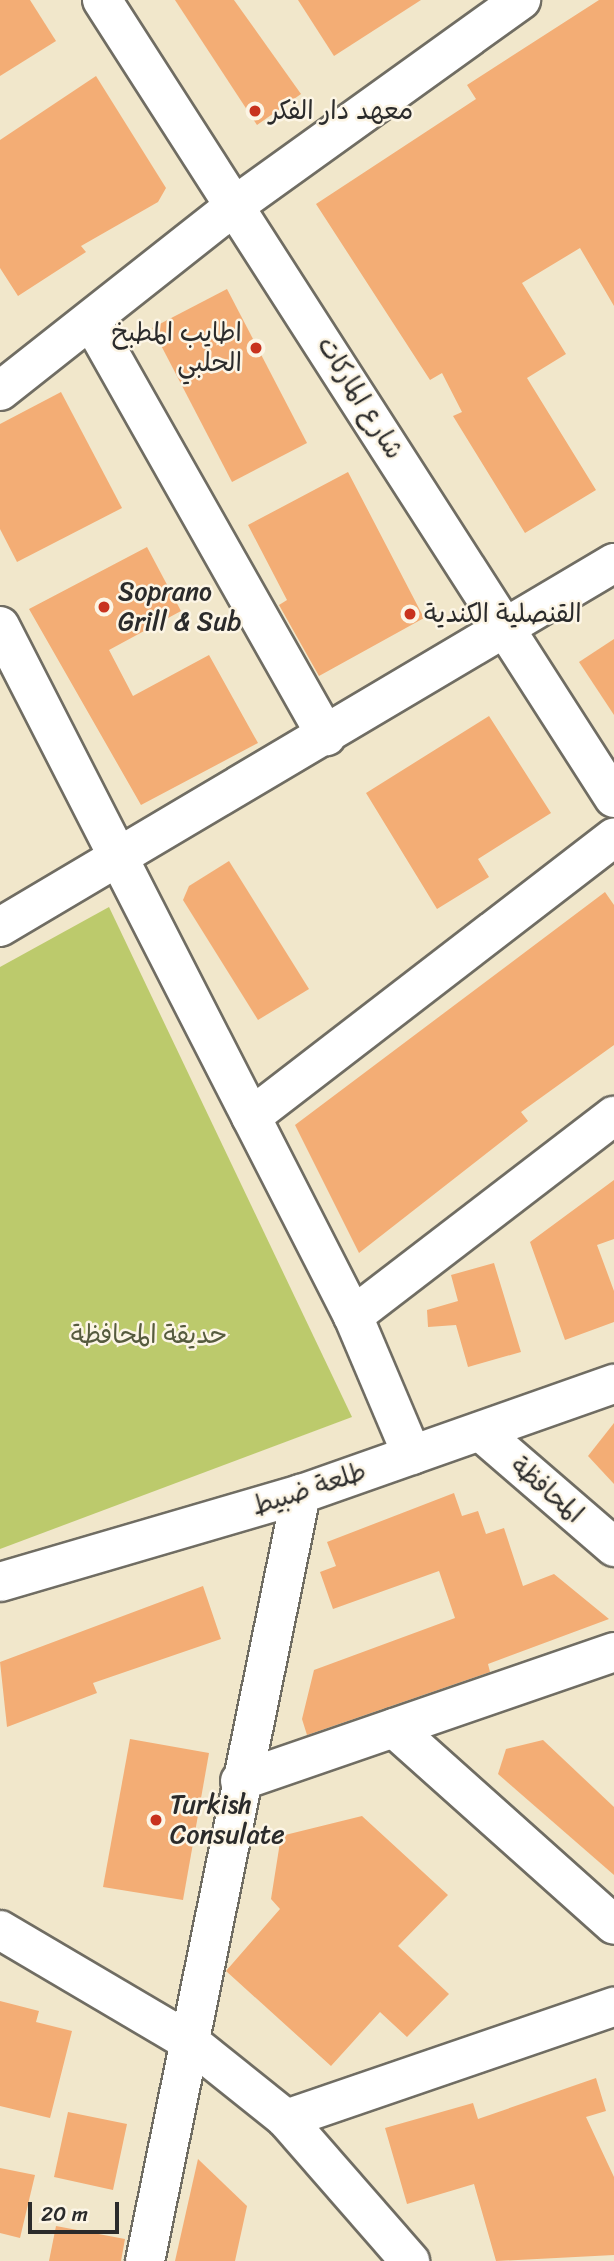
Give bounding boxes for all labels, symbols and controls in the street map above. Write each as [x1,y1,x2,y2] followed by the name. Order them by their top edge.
[269,95,413,127] place label: معهد دار الفكر
[247,103,263,119] marker: معهد دار الفكر
[112,317,242,378] place label: اطايب المطبخ الحلبي
[310,331,410,465] street label: شارع الماركات
[248,340,264,356] marker: اطايب المطبخ الحلبي
[118,576,241,638] place label: Soprano Grill & Sub
[424,598,582,630] place label: القنصلية الكندية
[96,599,112,615] marker: Soprano Grill & Sub
[402,606,418,622] marker: القنصلية الكندية
[71,1319,227,1351] park label: حديقة المحافظة
[504,1450,590,1530] street label: المحافظة
[248,1456,370,1522] street label: طلعة ضبيط
[170,1789,285,1850] place label: Turkish Consulate
[148,1812,164,1828] marker: Turkish Consulate
[32,2188,122,2232] scale bar
[41,2195,88,2233] text: 20 m

